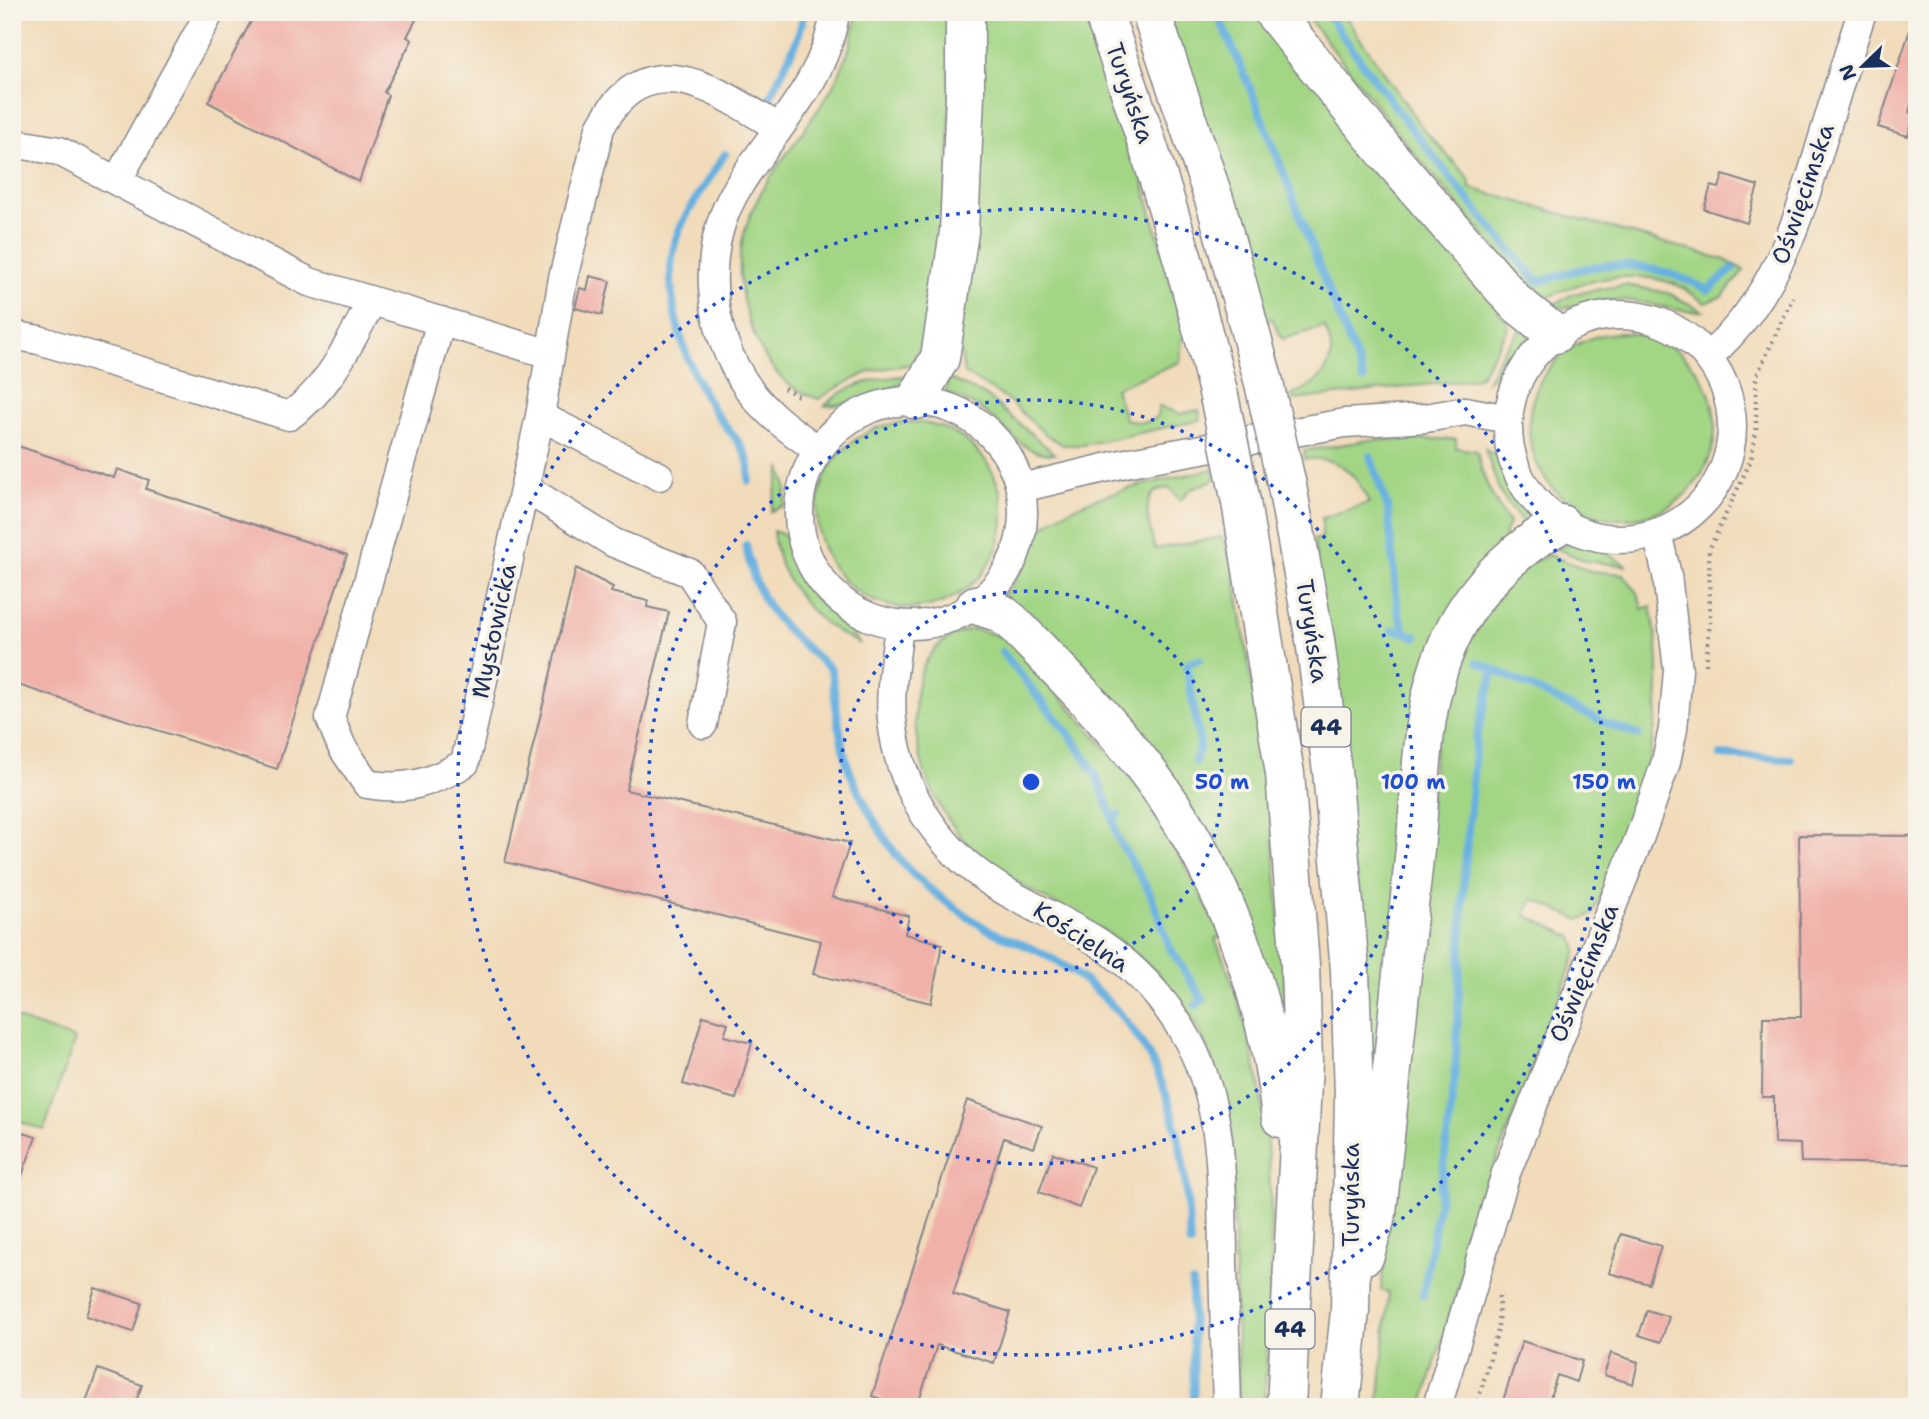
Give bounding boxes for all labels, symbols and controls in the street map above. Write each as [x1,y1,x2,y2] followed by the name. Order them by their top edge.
[1828,32,1898,102] north arrow
[1098,39,1162,148] street label: Turyńska
[1833,61,1862,84] text: N
[1764,119,1842,269] street label: Oświęcimska
[464,561,524,701] street label: Mysłowicka
[1288,577,1336,685] street label: Turyńska
[1302,708,1350,747] road number: 44
[1195,768,1249,796] text: 50 m
[1381,768,1445,796] text: 100 m
[1572,768,1636,796] text: 150 m
[1019,770,1043,794] centre of rings
[1027,894,1135,980] street label: Kościelna
[1542,899,1626,1047] street label: Oświęcimska
[1335,1143,1367,1247] street label: Turyńska
[1266,1310,1314,1348] road number: 44

